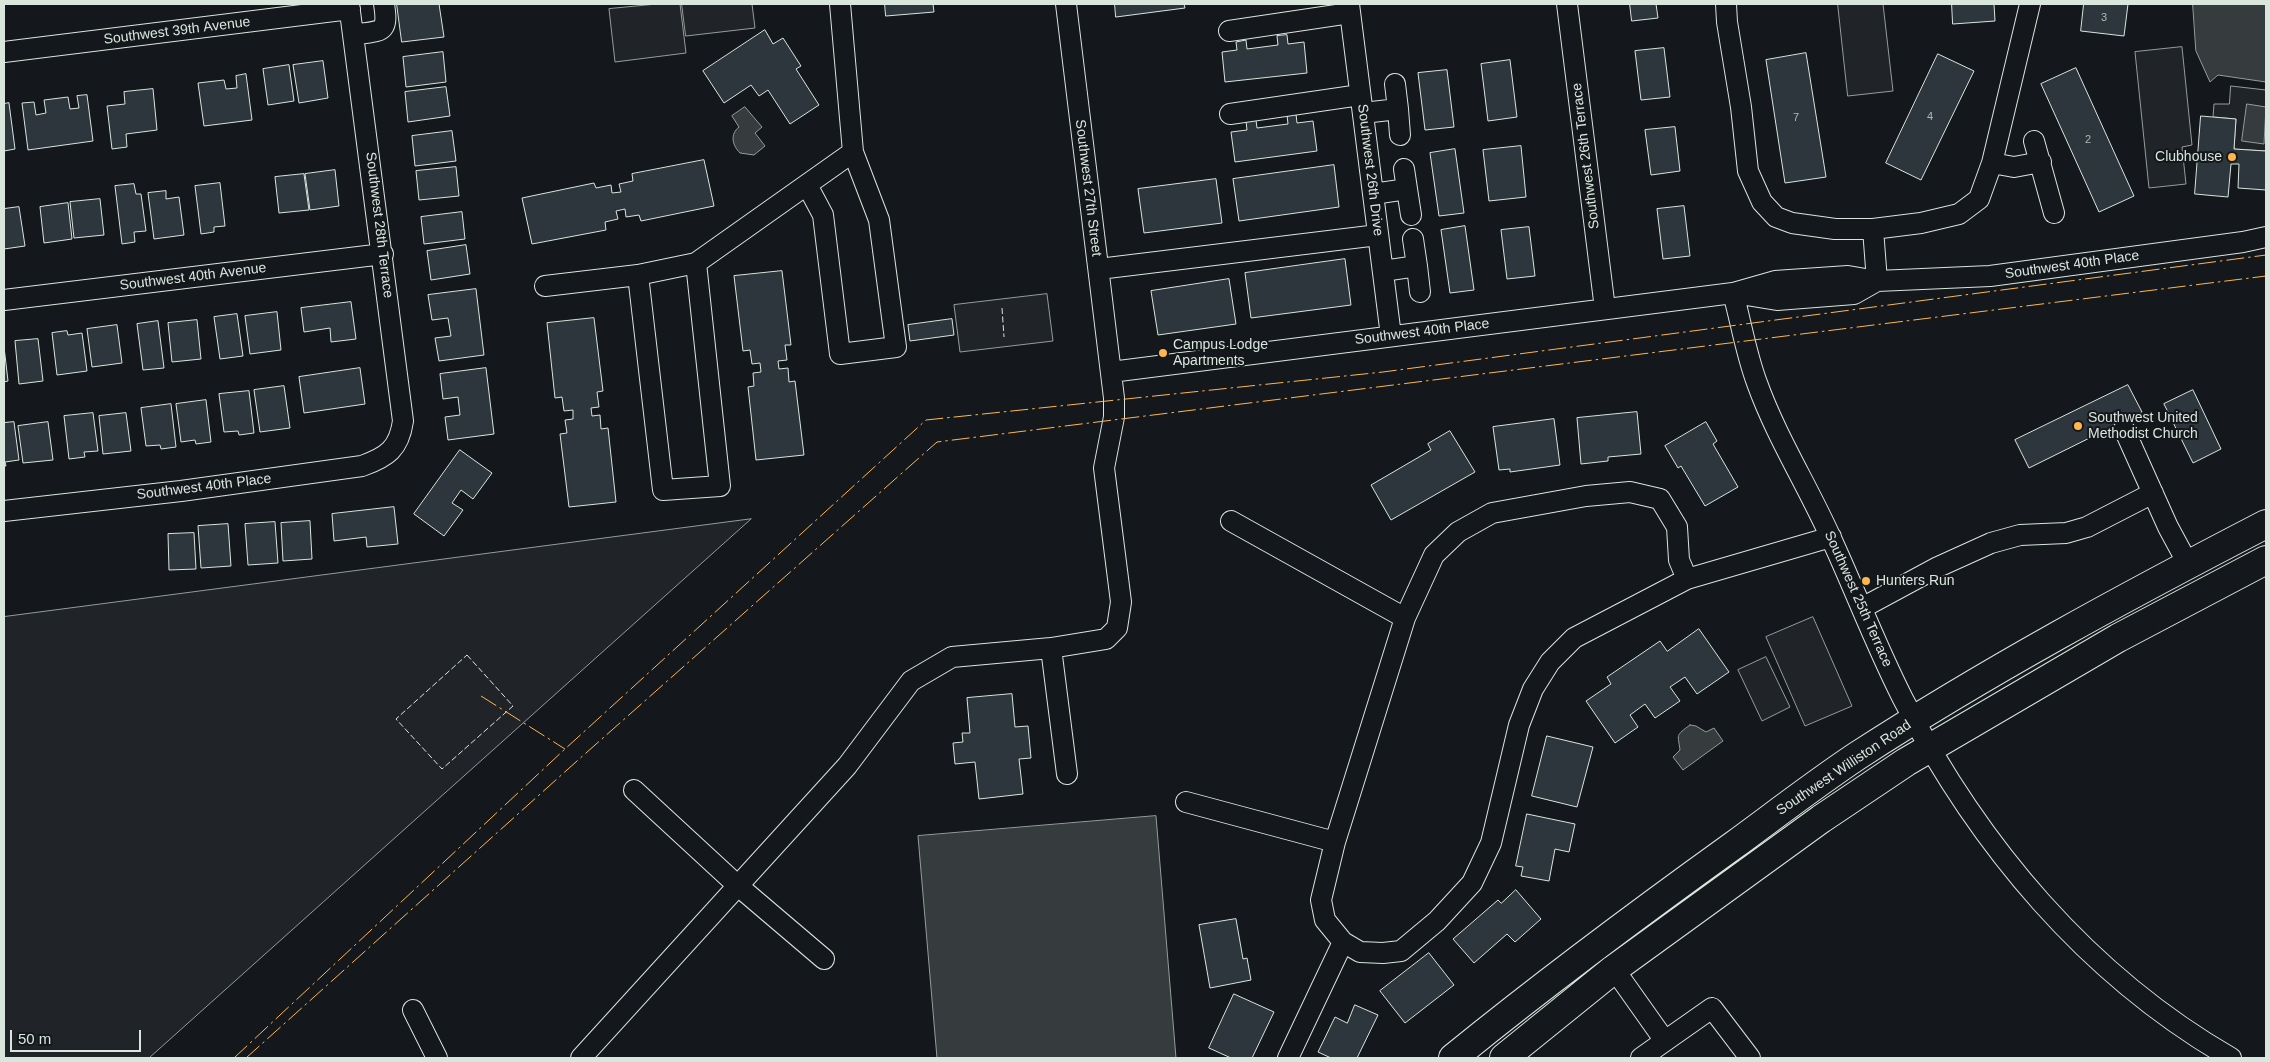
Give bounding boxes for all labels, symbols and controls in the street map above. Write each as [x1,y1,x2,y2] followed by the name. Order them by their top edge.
[2101,11,2107,25] house number: 3
[103,14,251,48] street label: Southwest 39th Avenue
[1569,82,1603,230] street label: Southwest 26th Terrace
[1354,103,1386,237] street label: Southwest 26th Drive
[1927,110,1933,124] house number: 4
[1793,111,1799,125] house number: 7
[1071,119,1105,257] street label: Southwest 27th Street
[2085,133,2091,147] house number: 2
[2155,149,2222,165] place label: Clubhouse
[362,151,396,299] street label: Southwest 28th Terrace
[2226,151,2238,163] marker: Clubhouse
[2004,247,2140,283] street label: Southwest 40th Place
[119,260,267,294] street label: Southwest 40th Avenue
[1354,315,1490,349] street label: Southwest 40th Place
[1173,337,1268,370] place label: Campus Lodge Apartments
[1157,347,1169,359] marker: Campus Lodge Apartments
[2088,410,2198,442] place label: Southwest United Methodist Church
[2072,420,2084,432] marker: Southwest United Methodist Church
[136,470,272,504] street label: Southwest 40th Place
[1820,528,1896,670] street label: Southwest 25th Terrace
[1876,573,1955,589] place label: Hunters Run
[1860,575,1872,587] marker: Hunters Run
[1774,717,1914,819] street label: Southwest Williston Road
[12,1020,144,1052] scale bar
[18,1030,51,1047] text: 50 m

